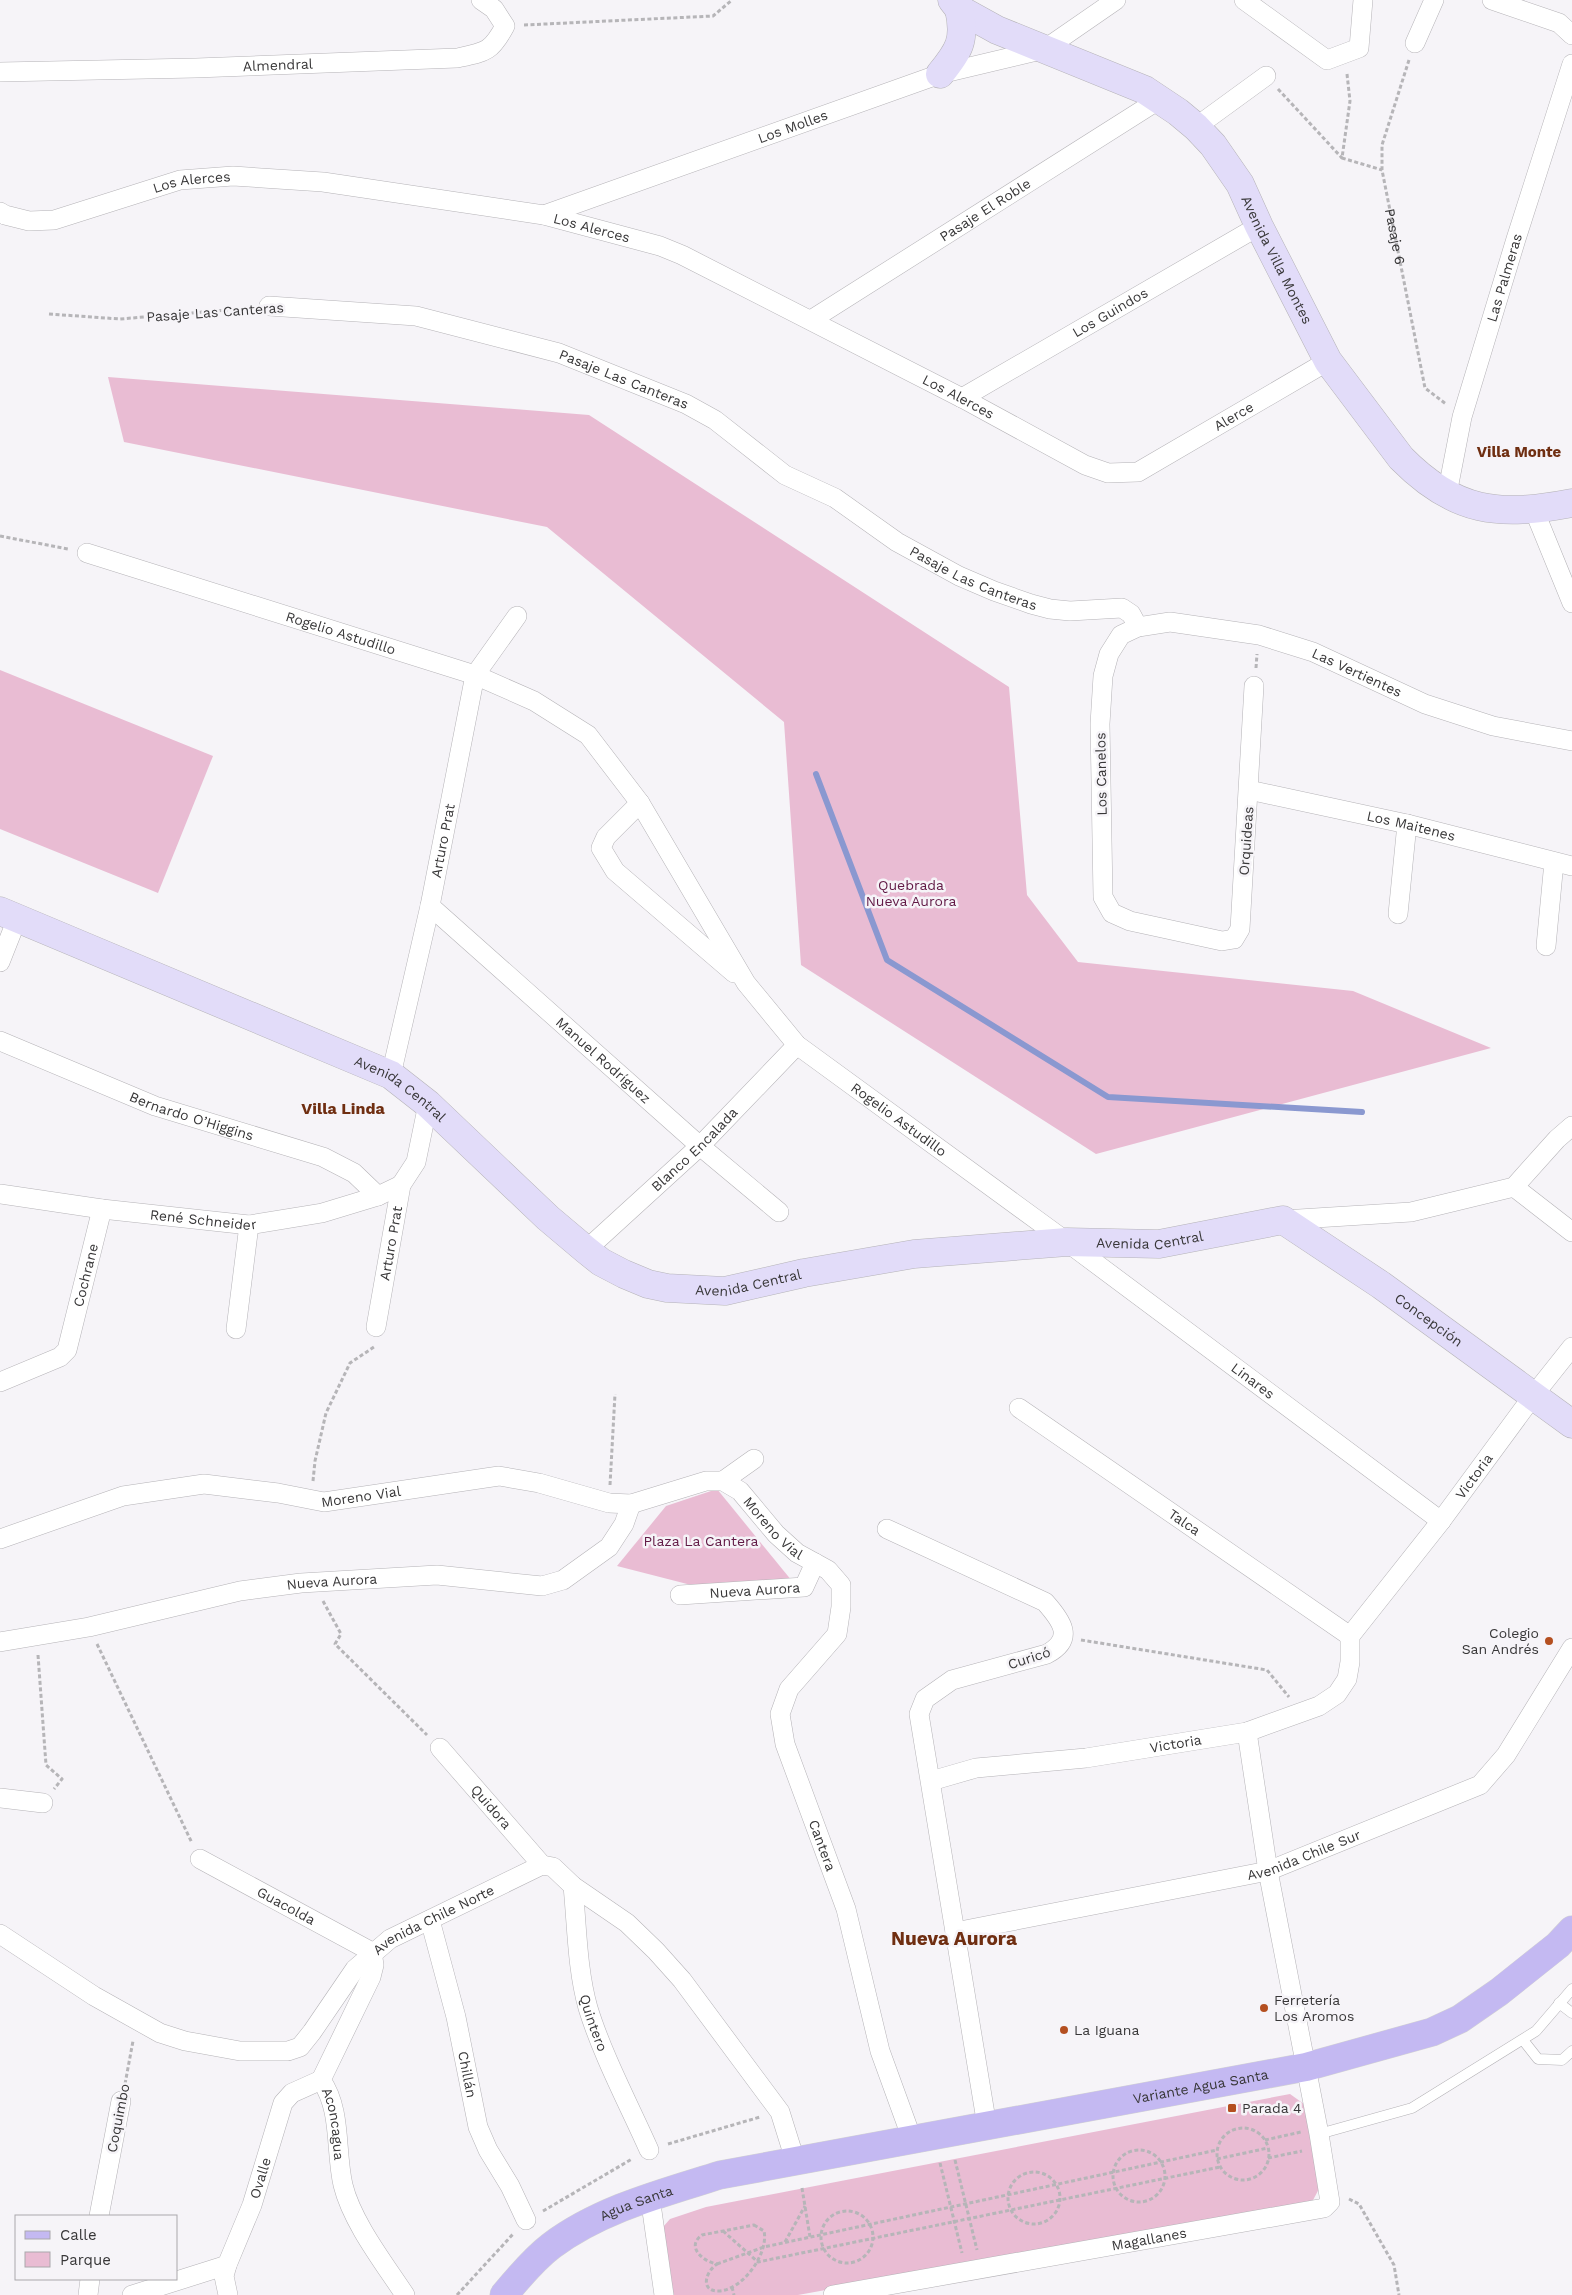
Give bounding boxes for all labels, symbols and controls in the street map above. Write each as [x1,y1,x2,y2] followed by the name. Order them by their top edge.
[243,55,314,74] street label: Almendral
[756,107,830,146] street label: Los Molles
[151,168,231,196] street label: Los Alerces
[937,175,1033,245] street label: Pasaje El Roble
[1238,193,1316,326] street label: Avenida Villa Montes
[1382,207,1408,266] street label: Pasaje 6
[552,210,632,246] street label: Los Alerces
[1483,231,1525,324] street label: Las Palmeras
[1069,284,1151,340] street label: Los Guindos
[146,299,284,325] street label: Pasaje Las Canteras
[557,346,691,412] street label: Pasaje Las Canteras
[920,371,997,422] street label: Los Alerces
[1211,398,1256,434] street label: Alerce
[1477,443,1562,461] district label: Villa Monte
[907,543,1039,613] street label: Pasaje Las Canteras
[284,608,398,658] street label: Rogelio Astudillo
[1309,645,1404,700] street label: Las Vertientes
[1092,732,1110,816] street label: Los Canelos
[428,802,458,879] street label: Arturo Prat
[1236,806,1256,876] street label: Orquideas
[1365,808,1457,844] street label: Los Maitenes
[866,877,956,909] park label: Quebrada Nueva Aurora
[553,1014,654,1106] street label: Manuel Rodríguez
[352,1053,450,1125] street label: Avenida Central
[848,1079,950,1160] street label: Rogelio Astudillo
[127,1088,256,1144] street label: Bernardo O’Higgins
[301,1099,385,1118] district label: Villa Linda
[648,1104,741,1194] street label: Blanco Encalada
[376,1205,405,1282] street label: Arturo Prat
[149,1206,258,1233] street label: René Schneider
[1096,1227,1205,1252] street label: Avenida Central
[70,1242,101,1309] street label: Cochrane
[695,1266,803,1299] street label: Avenida Central
[1392,1290,1466,1350] street label: Concepción
[1228,1359,1278,1402] street label: Linares
[1452,1450,1496,1502] street label: Victoria
[320,1483,403,1510] street label: Moreno Vial
[740,1493,806,1563] street label: Moreno Vial
[1166,1505,1204,1539] street label: Talca
[644,1533,758,1549] park label: Plaza La Cantera
[286,1571,378,1593] street label: Nueva Aurora
[709,1579,801,1601] street label: Nueva Aurora
[1462,1625,1539,1657] place label: Colegio San Andrés
[1543,1635,1555,1647] marker: Colegio San Andrés
[1006,1644,1052,1672] street label: Curicó
[1148,1731,1203,1756] street label: Victoria
[468,1781,515,1832] street label: Quidora
[806,1817,839,1873] street label: Cantera
[1246,1826,1363,1883] street label: Avenida Chile Sur
[370,1882,497,1958] street label: Avenida Chile Norte
[254,1883,318,1928] street label: Guacolda
[891,1927,1017,1950] district label: Nueva Aurora
[1274,1992,1354,2024] place label: Ferretería Los Aromos
[577,1993,611,2054] street label: Quintero
[1258,2002,1270,2014] marker: Ferretería Los Aromos
[1074,2022,1139,2038] place label: La Iguana
[1058,2024,1070,2036] marker: La Iguana
[455,2050,480,2099] street label: Chillán
[1132,2066,1270,2107] street label: Variante Agua Santa
[103,2082,133,2154] street label: Coquimbo
[319,2085,347,2161] street label: Aconcagua
[1242,2100,1302,2116] place label: Parada 4
[1226,2102,1238,2114] marker: Parada 4
[246,2156,274,2201] street label: Ovalle
[597,2182,675,2224] street label: Agua Santa
[15,2215,178,2280] legend
[1110,2224,1188,2253] street label: Magallanes
[60,2226,97,2244] text: Calle
[60,2251,111,2269] text: Parque

